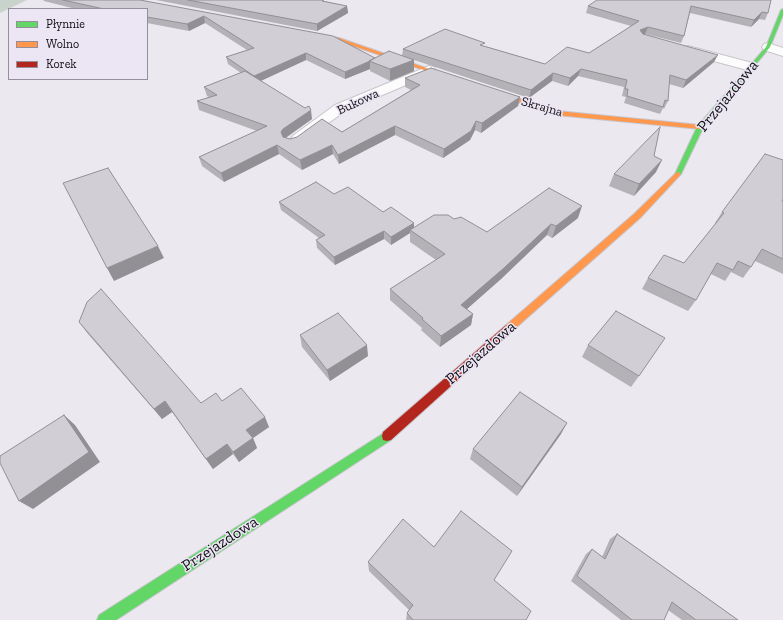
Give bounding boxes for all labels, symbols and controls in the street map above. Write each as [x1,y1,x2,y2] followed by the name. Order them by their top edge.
[8,8,148,80] legend
[46,17,85,31] text: Płynnie
[46,37,79,51] text: Wolno
[693,56,763,136] street label: Przejazdowa
[46,57,77,71] text: Korek
[335,86,381,118] street label: Bukowa
[519,94,565,120] street label: Skrajna
[442,317,520,389] street label: Przejazdowa
[178,512,262,576] street label: Przejazdowa

